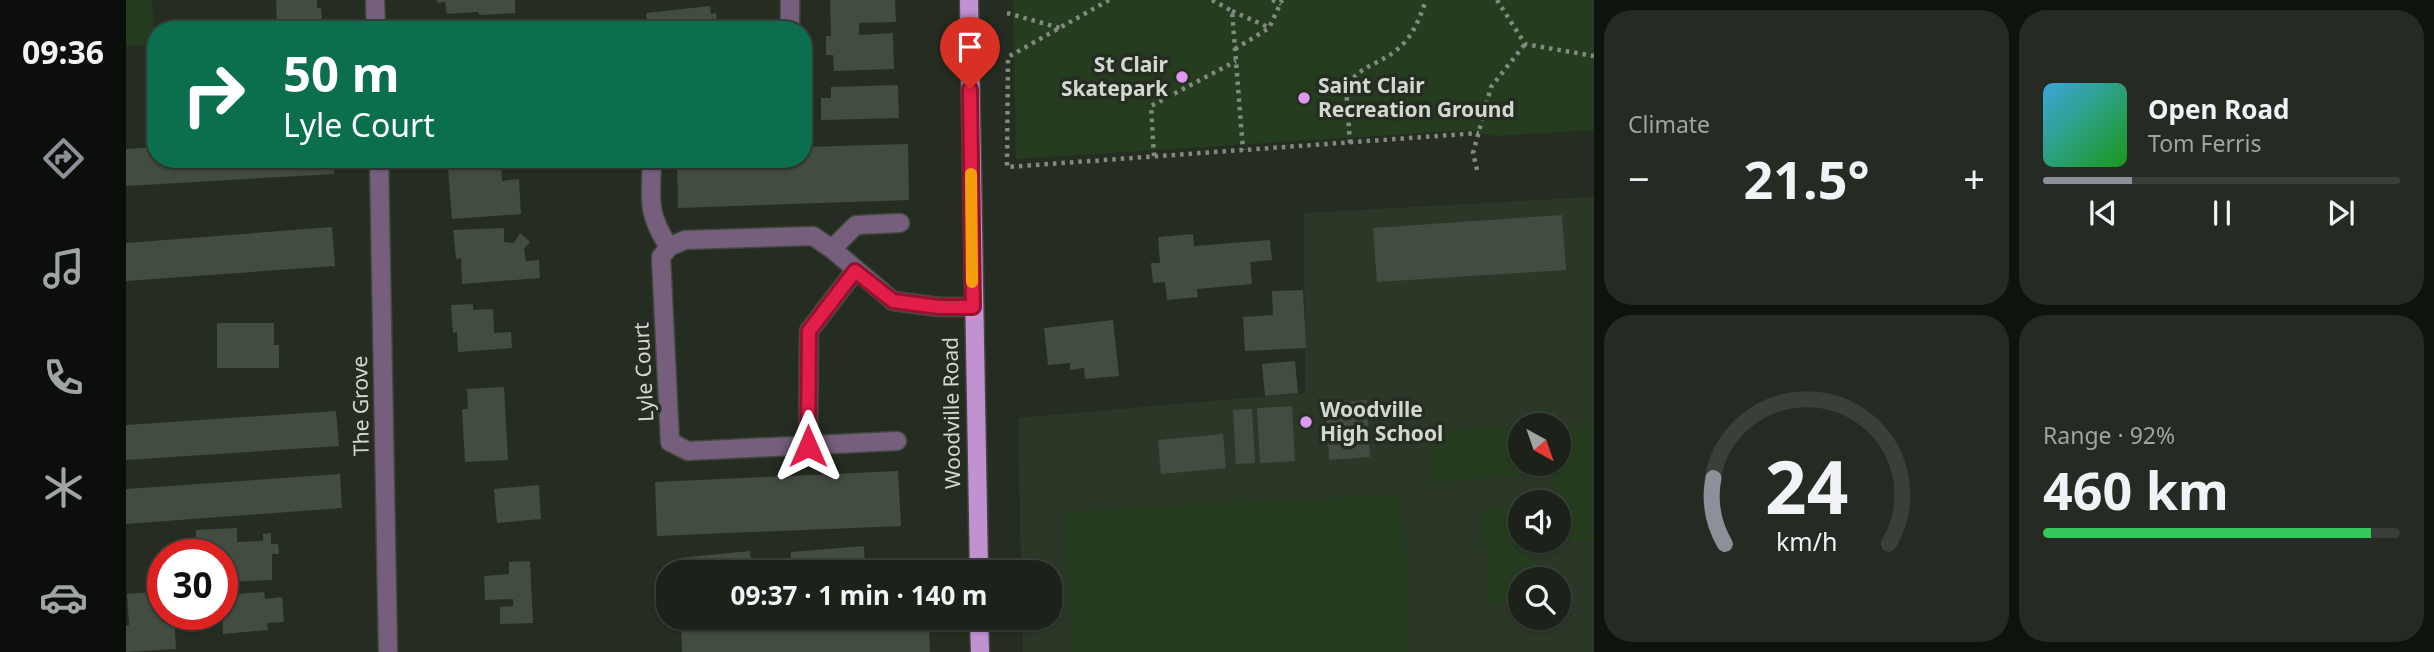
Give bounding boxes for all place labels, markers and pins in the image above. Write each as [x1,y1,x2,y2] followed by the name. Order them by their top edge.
[940,17,1000,89] pin
[1061,50,1169,102] place label: St Clair Skatepark
[1174,69,1190,85] marker: St Clair Skatepark
[1318,71,1515,123] place label: Saint Clair Recreation Ground
[1296,90,1312,106] marker: Saint Clair Recreation Ground
[1320,395,1443,447] place label: Woodville High School
[1298,414,1314,430] marker: Woodville High School

